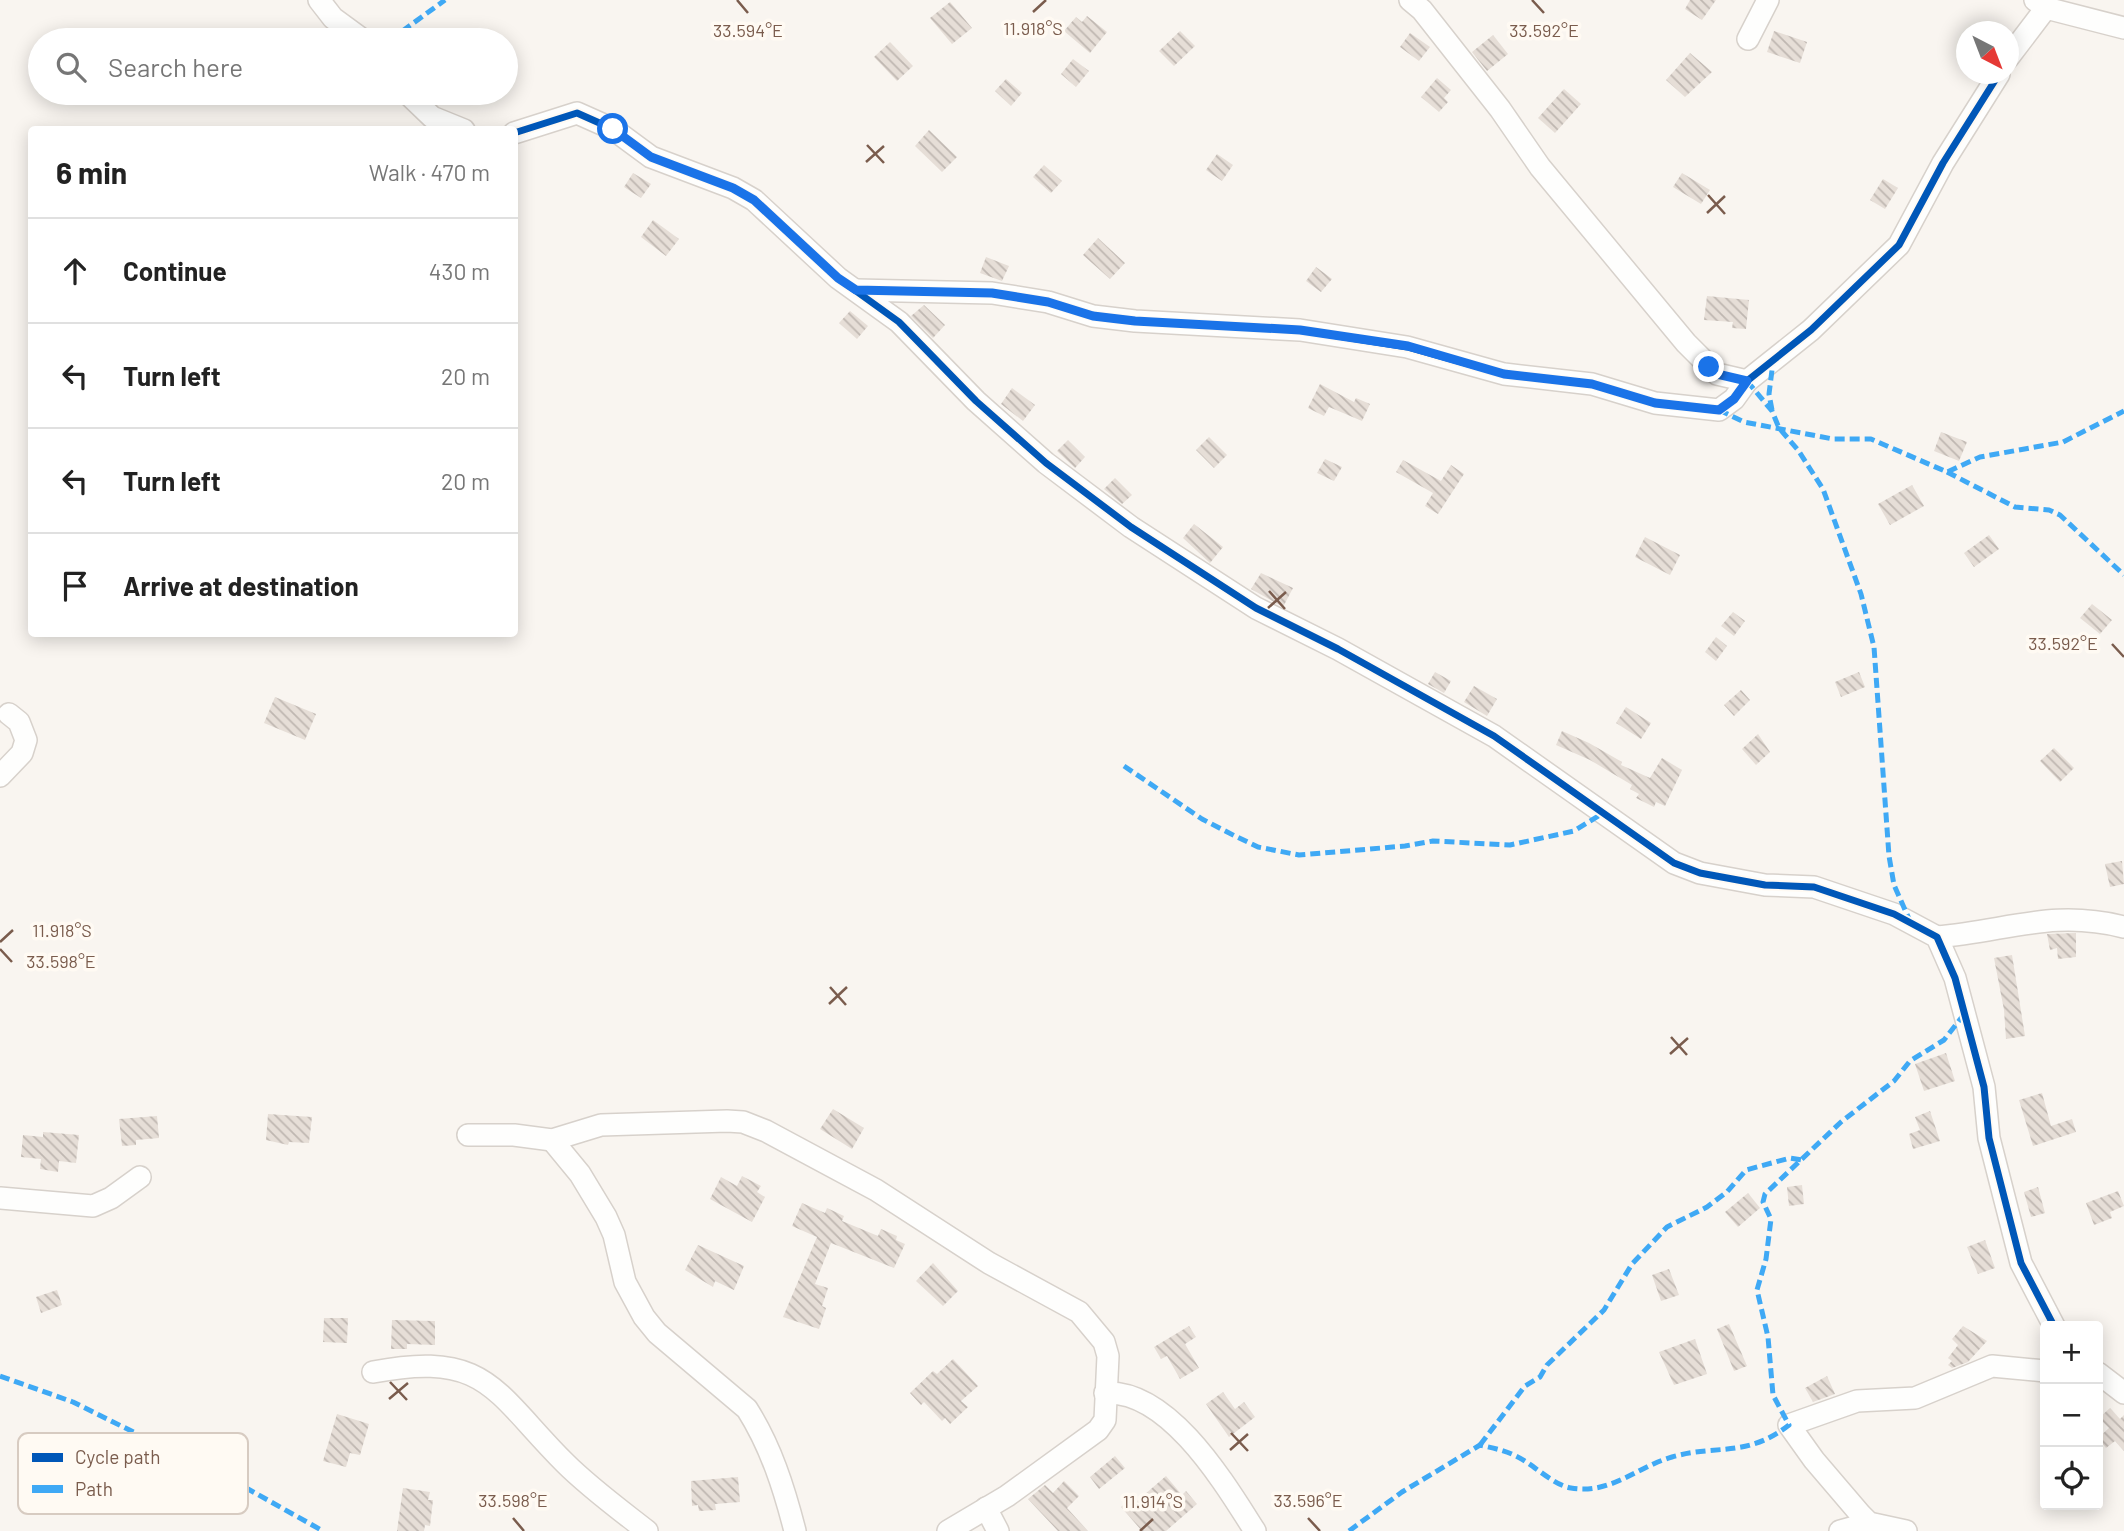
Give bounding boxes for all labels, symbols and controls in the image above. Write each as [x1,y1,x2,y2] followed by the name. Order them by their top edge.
[1003,17,1063,39] text: 11.918°S
[713,19,783,41] text: 33.594°E
[1509,19,1579,41] text: 33.592°E
[1956,21,2019,84] north arrow
[28,28,518,105] search box
[52,48,90,86] icon: search
[108,51,243,82] text: Search here
[597,113,628,144] route start
[56,154,127,190] text: 6 min
[369,158,490,186] text: Walk · 470 m
[56,252,94,290] icon: ahead
[123,255,227,286] text: Continue
[429,257,490,285] text: 430 m
[1693,351,1724,382] route end
[56,357,94,395] icon: left
[123,360,221,391] text: Turn left
[441,362,490,390] text: 20 m
[56,462,94,500] icon: left
[123,465,221,496] text: Turn left
[441,467,490,495] text: 20 m
[56,567,94,605] icon: arrive
[123,570,359,601] text: Arrive at destination
[2028,632,2098,654] text: 33.592°E
[32,919,92,941] text: 11.918°S
[26,950,96,972] text: 33.598°E
[2040,1321,2103,1510] map controls
[2040,1321,2103,1384] button: +
[2040,1384,2103,1447] button: −
[18,1433,248,1514] legend
[75,1445,160,1468] text: Cycle path
[2040,1447,2103,1510] button: locate
[75,1477,113,1500] text: Path
[478,1489,548,1511] text: 33.598°E
[1273,1489,1343,1511] text: 33.596°E
[1123,1490,1183,1512] text: 11.914°S

